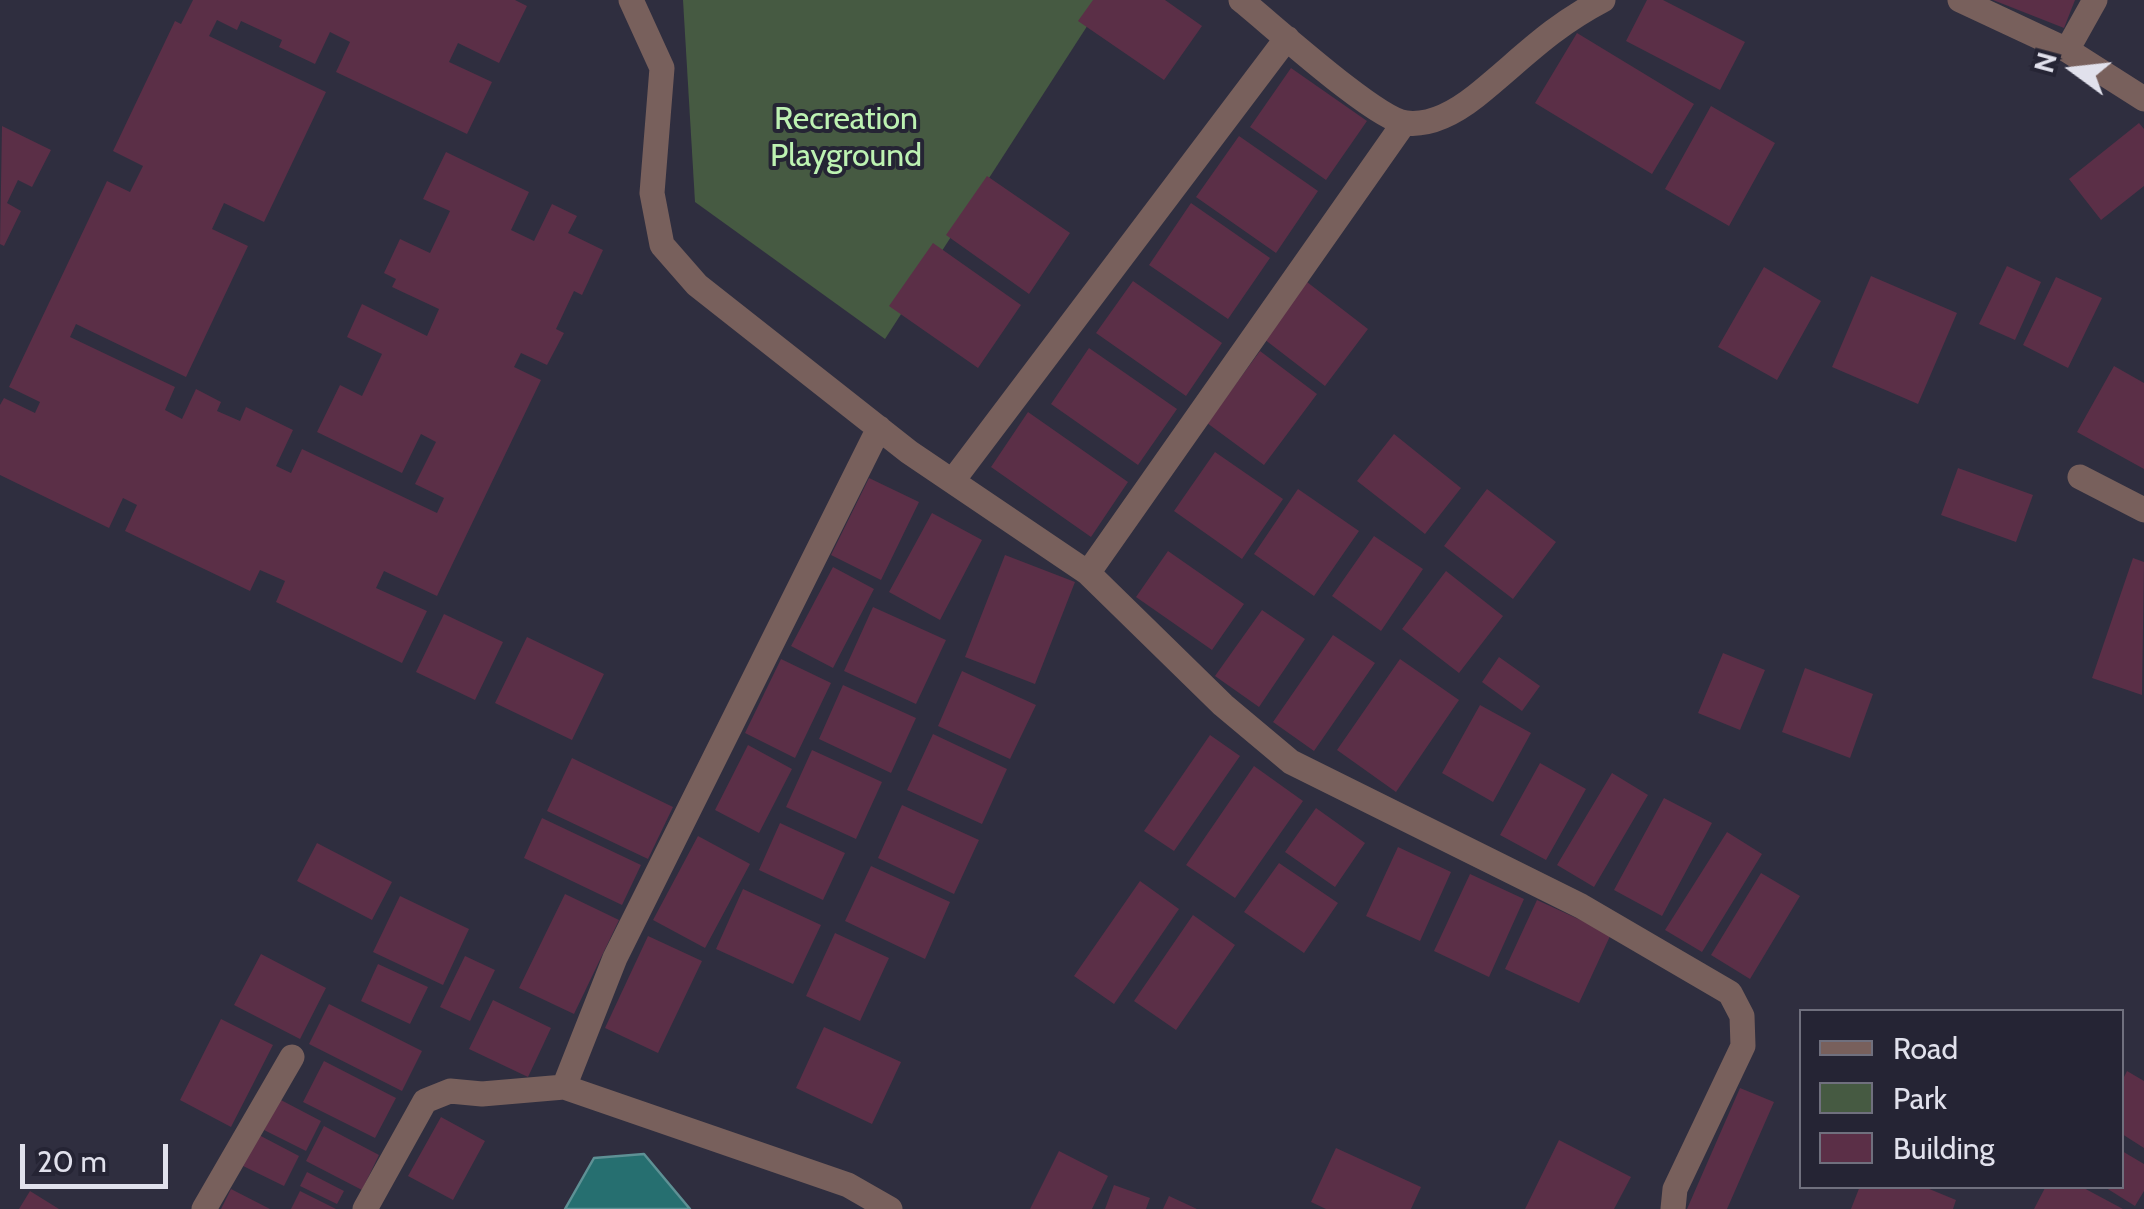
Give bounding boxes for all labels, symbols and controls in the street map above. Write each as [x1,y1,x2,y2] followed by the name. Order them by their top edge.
[2024,20,2124,120] north arrow
[2026,48,2064,76] text: N
[770,101,922,176] park label: Recreation Playground
[1799,1009,2124,1189] legend
[1893,1030,1958,1067] text: Road
[1893,1080,1947,1117] text: Park
[25,1124,172,1186] scale bar
[1893,1130,1995,1167] text: Building
[37,1143,107,1180] text: 20 m

